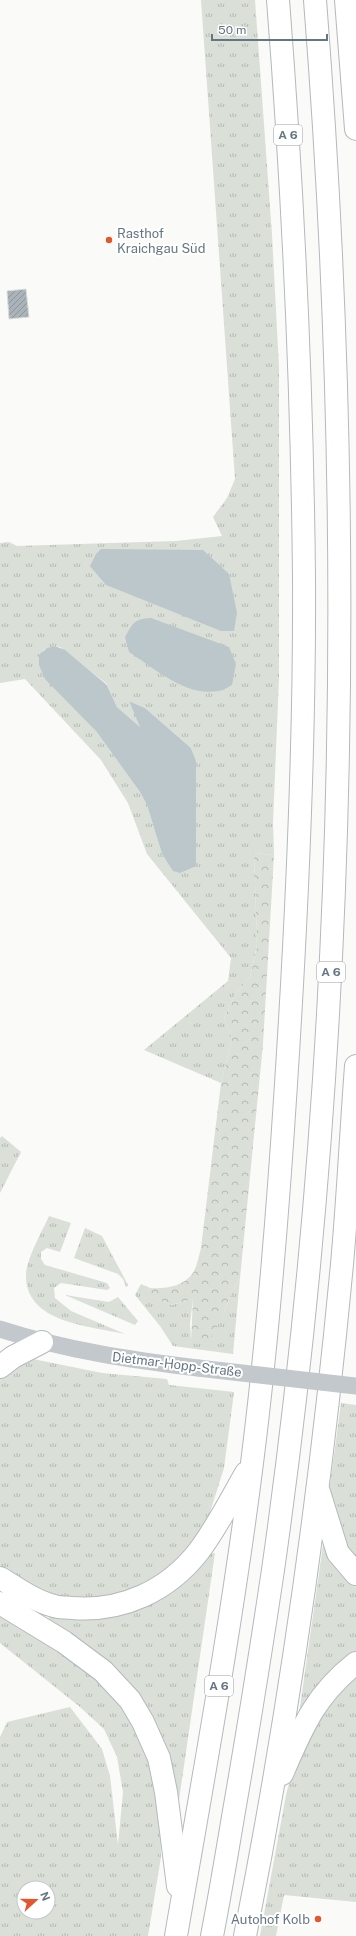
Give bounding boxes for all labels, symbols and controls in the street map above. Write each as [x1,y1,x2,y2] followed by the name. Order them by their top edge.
[212,16,327,42] scale bar
[218,23,246,37] text: 50 m
[274,125,302,145] road number: A 6
[117,226,205,256] place label: Rasthof Kraichgau Süd
[104,235,114,245] marker: Rasthof Kraichgau Süd
[317,962,345,982] road number: A 6
[111,1349,242,1380] street label: Dietmar-Hopp-Straße
[205,1676,233,1696] road number: A 6
[16,1880,56,1920] north arrow
[38,1890,52,1903] text: N
[231,1912,310,1927] place label: Autohof Kolb
[313,1914,323,1924] marker: Autohof Kolb

